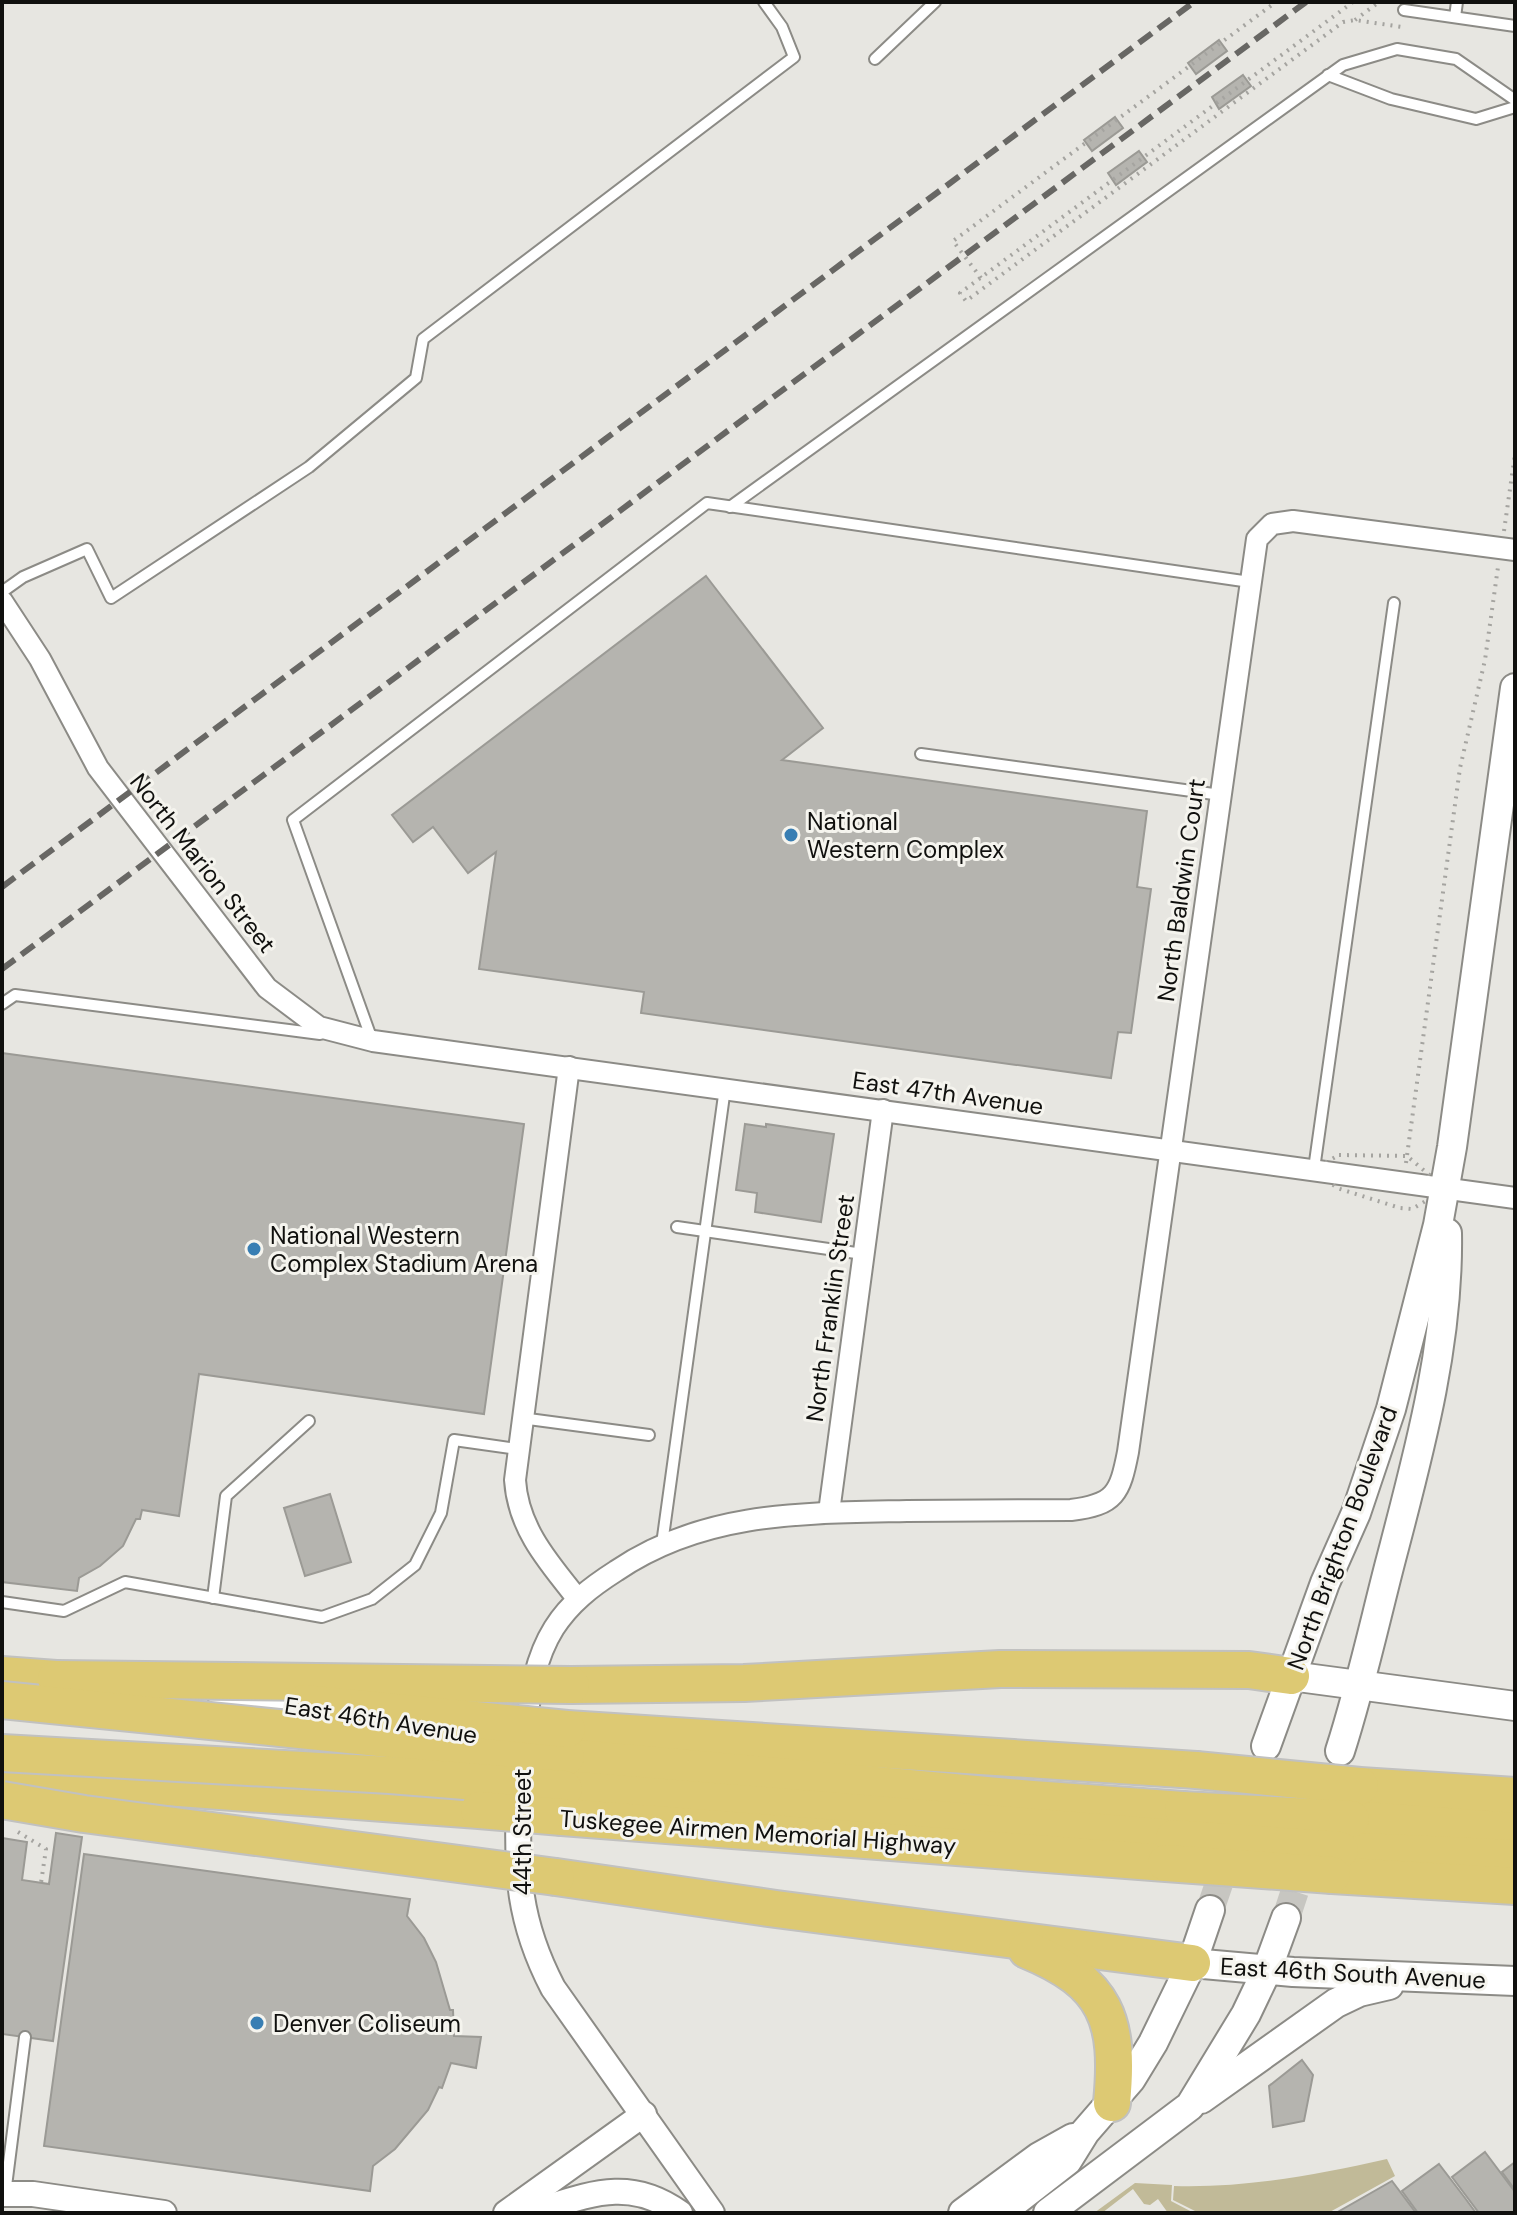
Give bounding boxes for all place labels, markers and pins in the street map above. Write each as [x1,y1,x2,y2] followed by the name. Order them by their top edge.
[807,806,1004,865] place label: National Western Complex
[782,826,800,844] marker: National Western Complex
[270,1220,538,1279] place label: National Western Complex Stadium Arena
[245,1240,263,1258] marker: National Western Complex Stadium Arena
[273,2008,461,2039] place label: Denver Coliseum
[248,2014,266,2032] marker: Denver Coliseum

